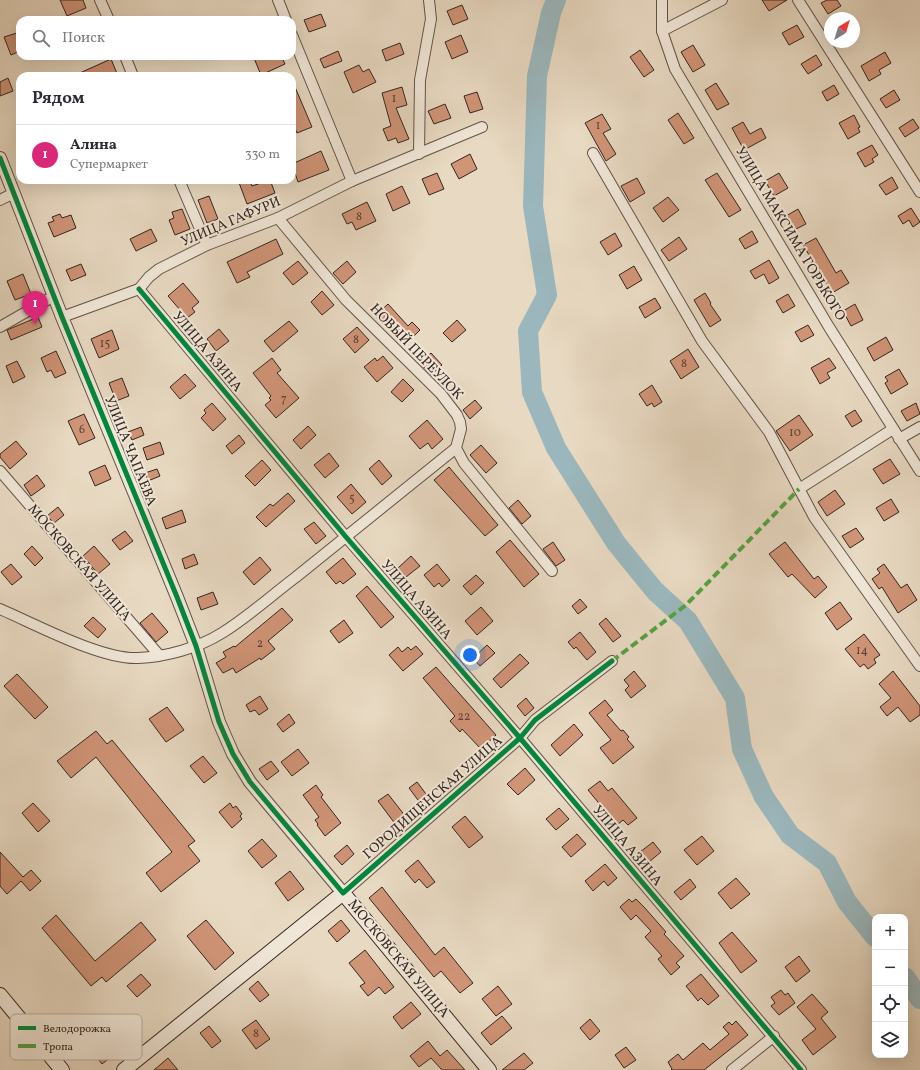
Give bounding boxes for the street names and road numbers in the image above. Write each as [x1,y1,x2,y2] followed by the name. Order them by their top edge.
[730,143,850,325] street label: УЛИЦА МАКСИМА ГОРЬКОГО
[178,192,284,252] street label: УЛИЦА ГАФУРИ
[365,299,468,405] street label: НОВЫЙ ПЕРЕУЛОК
[168,308,246,396] street label: УЛИЦА АЗИНА
[99,393,161,509] street label: УЛИЦА ЧАПАЕВА
[23,500,135,626] street label: МОСКОВСКАЯ УЛИЦА
[376,556,456,644] street label: УЛИЦА АЗИНА
[359,732,507,864] street label: ГОРОДИЩЕНСКАЯ УЛИЦА
[588,802,666,890] street label: УЛИЦА АЗИНА
[343,896,453,1022] street label: МОСКОВСКАЯ УЛИЦА

